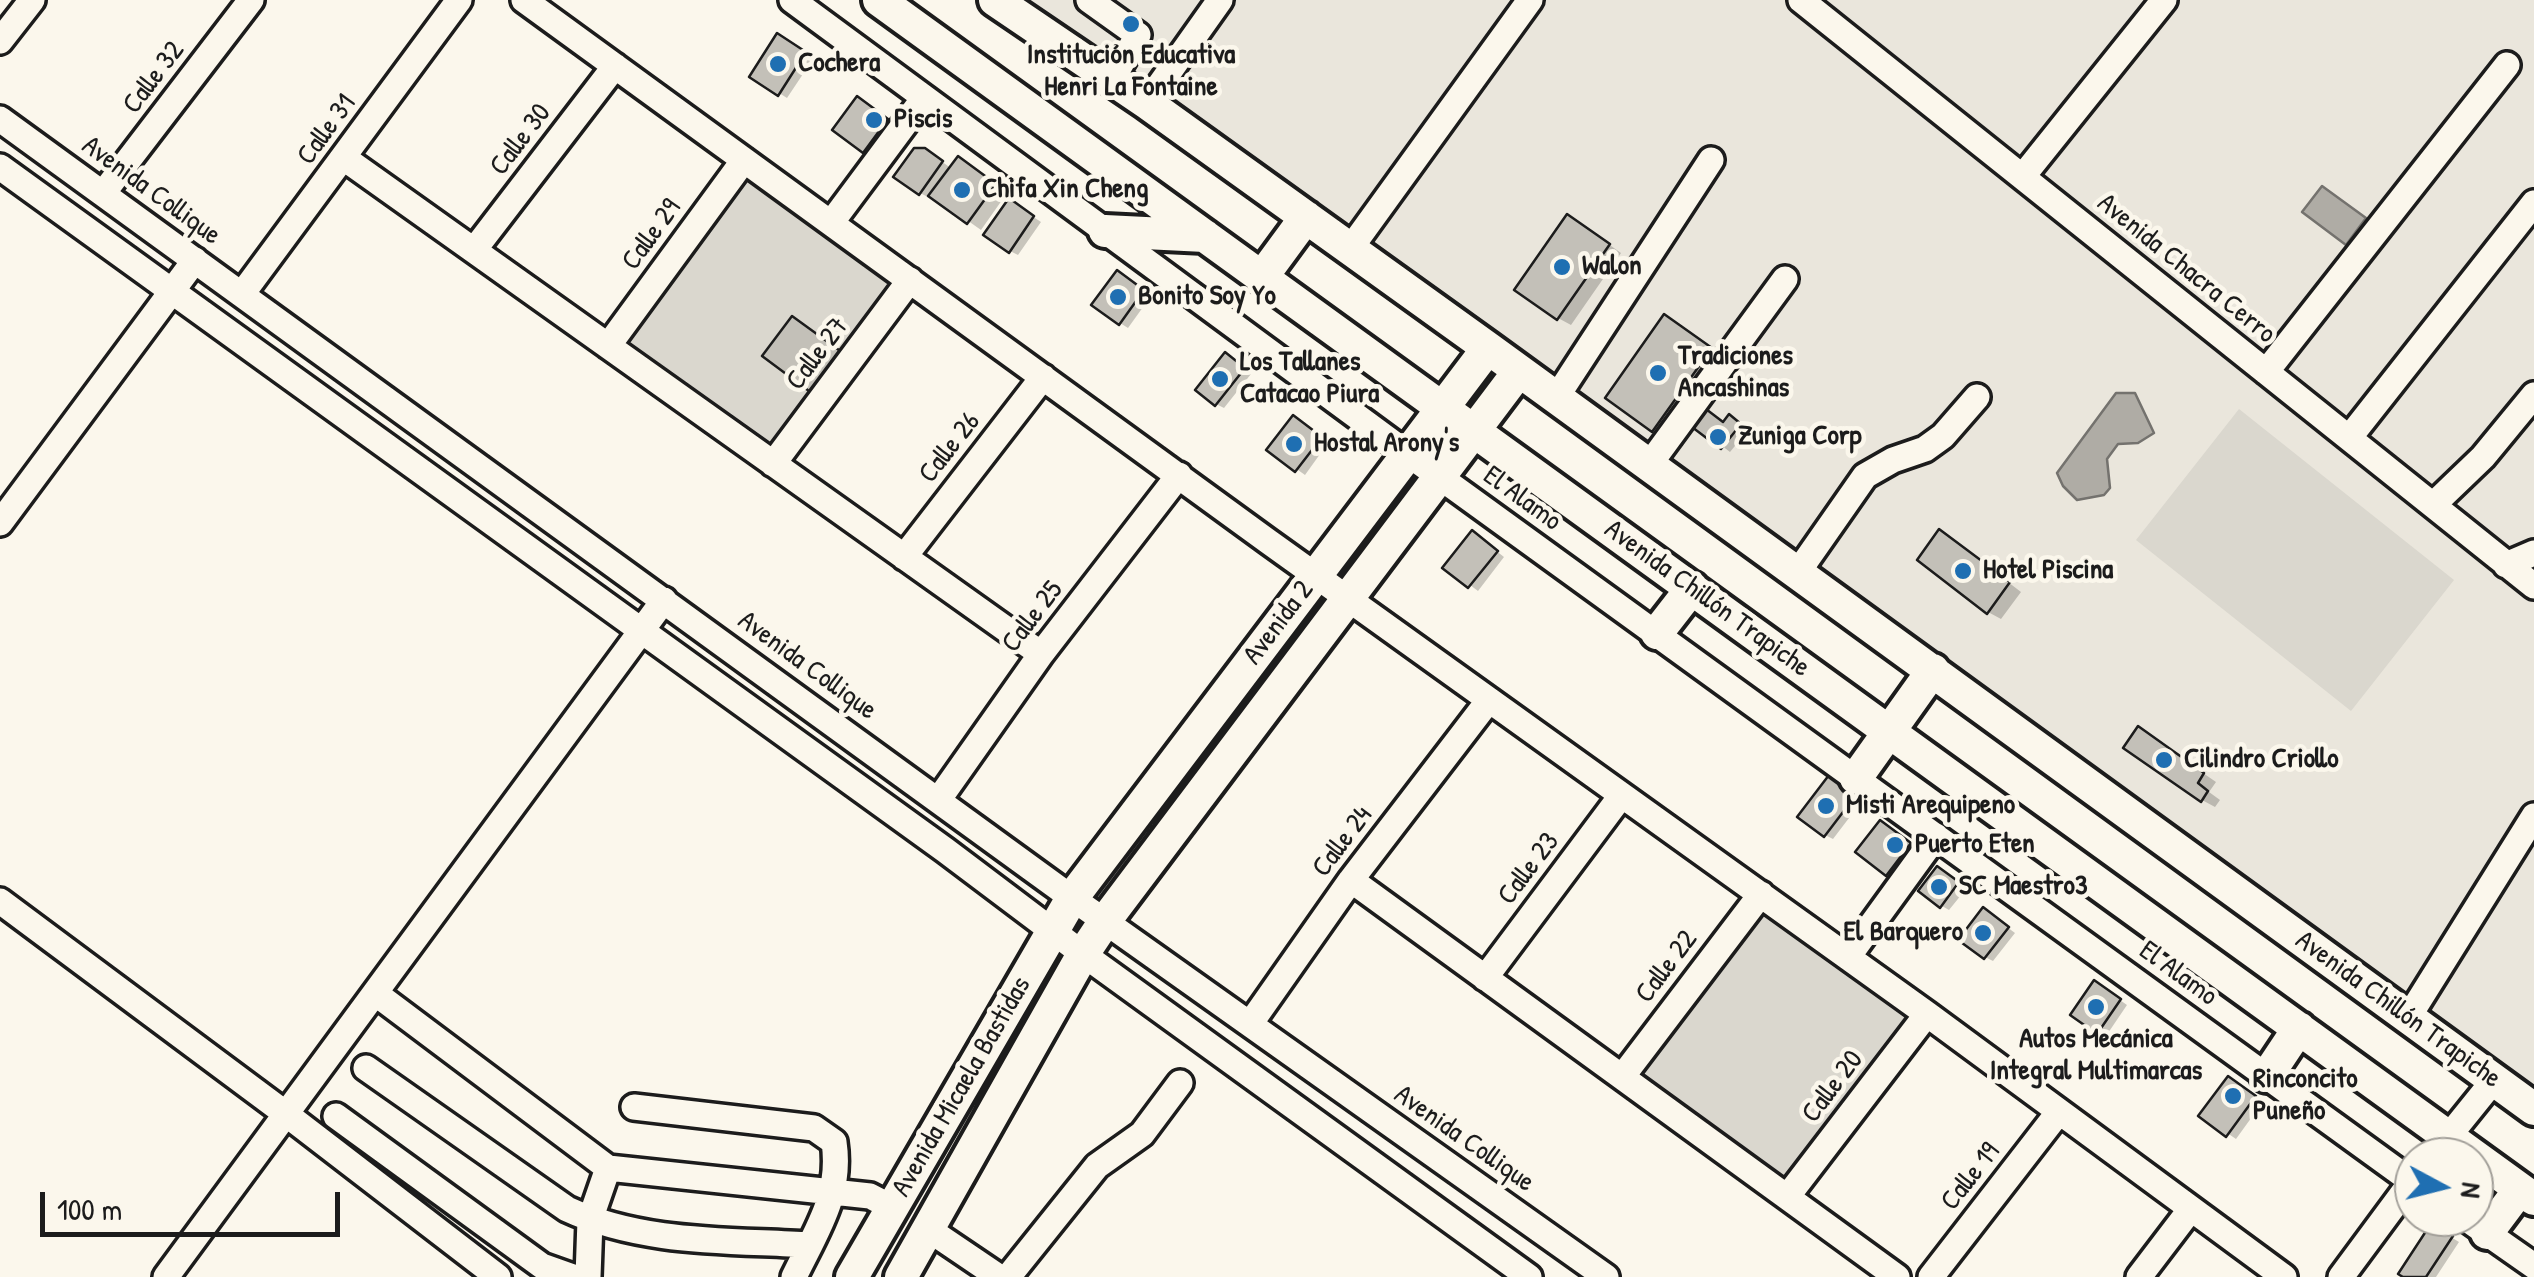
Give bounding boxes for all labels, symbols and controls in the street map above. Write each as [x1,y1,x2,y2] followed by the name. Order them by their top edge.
[1120,13,1142,35] marker: Institución Educativa Henri La Fontaine
[116,35,192,121] street label: Calle 32
[1027,39,1235,105] place label: Institución Educativa Henri La Fontaine
[798,47,880,81] place label: Cochera
[767,53,789,75] marker: Cochera
[290,88,364,172] street label: Calle 31
[483,98,559,182] street label: Calle 30
[894,103,952,137] place label: Piscis
[863,109,885,131] marker: Piscis
[75,129,227,253] street label: Avenida Collique
[982,173,1148,207] place label: Chifa Xin Cheng
[951,179,973,201] marker: Chifa Xin Cheng
[2090,187,2282,351] street label: Avenida Chacra Cerro
[615,193,689,277] street label: Calle 29
[1582,250,1642,284] place label: Walon
[1551,256,1573,278] marker: Walon
[1138,280,1276,314] place label: Bonito Soy Yo
[1107,286,1129,308] marker: Bonito Soy Yo
[780,311,856,397] street label: Calle 27
[1678,340,1793,406] place label: Tradiciones Ancashinas
[1240,346,1379,412] place label: Los Tallanes Catacao Piura
[1647,362,1669,384] marker: Tradiciones Ancashinas
[1209,368,1231,390] marker: Los Tallanes Catacao Piura
[912,406,988,490] street label: Calle 26
[1738,420,1862,454] place label: Zuniga Corp
[1707,426,1729,448] marker: Zuniga Corp
[1314,427,1459,461] place label: Hostal Arony's
[1283,433,1305,455] marker: Hostal Arony's
[1476,459,1568,539] street label: El Alamo
[1598,513,1816,685] street label: Avenida Chillón Trapiche
[1983,554,2113,588] place label: Hotel Piscina
[1952,560,1974,582] marker: Hotel Piscina
[1237,574,1321,672] street label: Avenida 2
[995,575,1071,659] street label: Calle 25
[731,604,883,728] street label: Avenida Collique
[2184,743,2338,777] place label: Cilindro Criollo
[2153,749,2175,771] marker: Cilindro Criollo
[1846,789,2015,823] place label: Misti Arequipeno
[1815,795,1837,817] marker: Misti Arequipeno
[1306,800,1380,884] street label: Calle 24
[1491,826,1567,912] street label: Calle 23
[1915,828,2035,862] place label: Puerto Eten
[1884,834,1906,856] marker: Puerto Eten
[1959,870,2087,904] place label: SC Maestro3
[1928,876,1950,898] marker: SC Maestro3
[1843,916,1963,950] place label: El Barquero
[1972,922,1994,944] marker: El Barquero
[1629,924,1705,1010] street label: Calle 22
[2289,924,2507,1096] street label: Avenida Chillón Trapiche
[2132,934,2224,1014] street label: El Alamo
[885,971,1039,1203] street label: Avenida Micaela Bastidas
[2085,996,2107,1018] marker: Autos Mecánica Integral Multimarcas
[1990,1023,2202,1089] place label: Autos Mecánica Integral Multimarcas
[1795,1044,1871,1130] street label: Calle 20
[2253,1063,2357,1129] place label: Rinconcito Puneño
[1387,1078,1541,1200] street label: Avenida Collique
[2222,1085,2244,1107] marker: Rinconcito Puneño
[1934,1137,2008,1217] street label: Calle 19
[2394,1137,2494,1237] north arrow
[45,1172,345,1234] scale bar
[2452,1181,2492,1200] text: N
[57,1189,122,1229] text: 100 m

